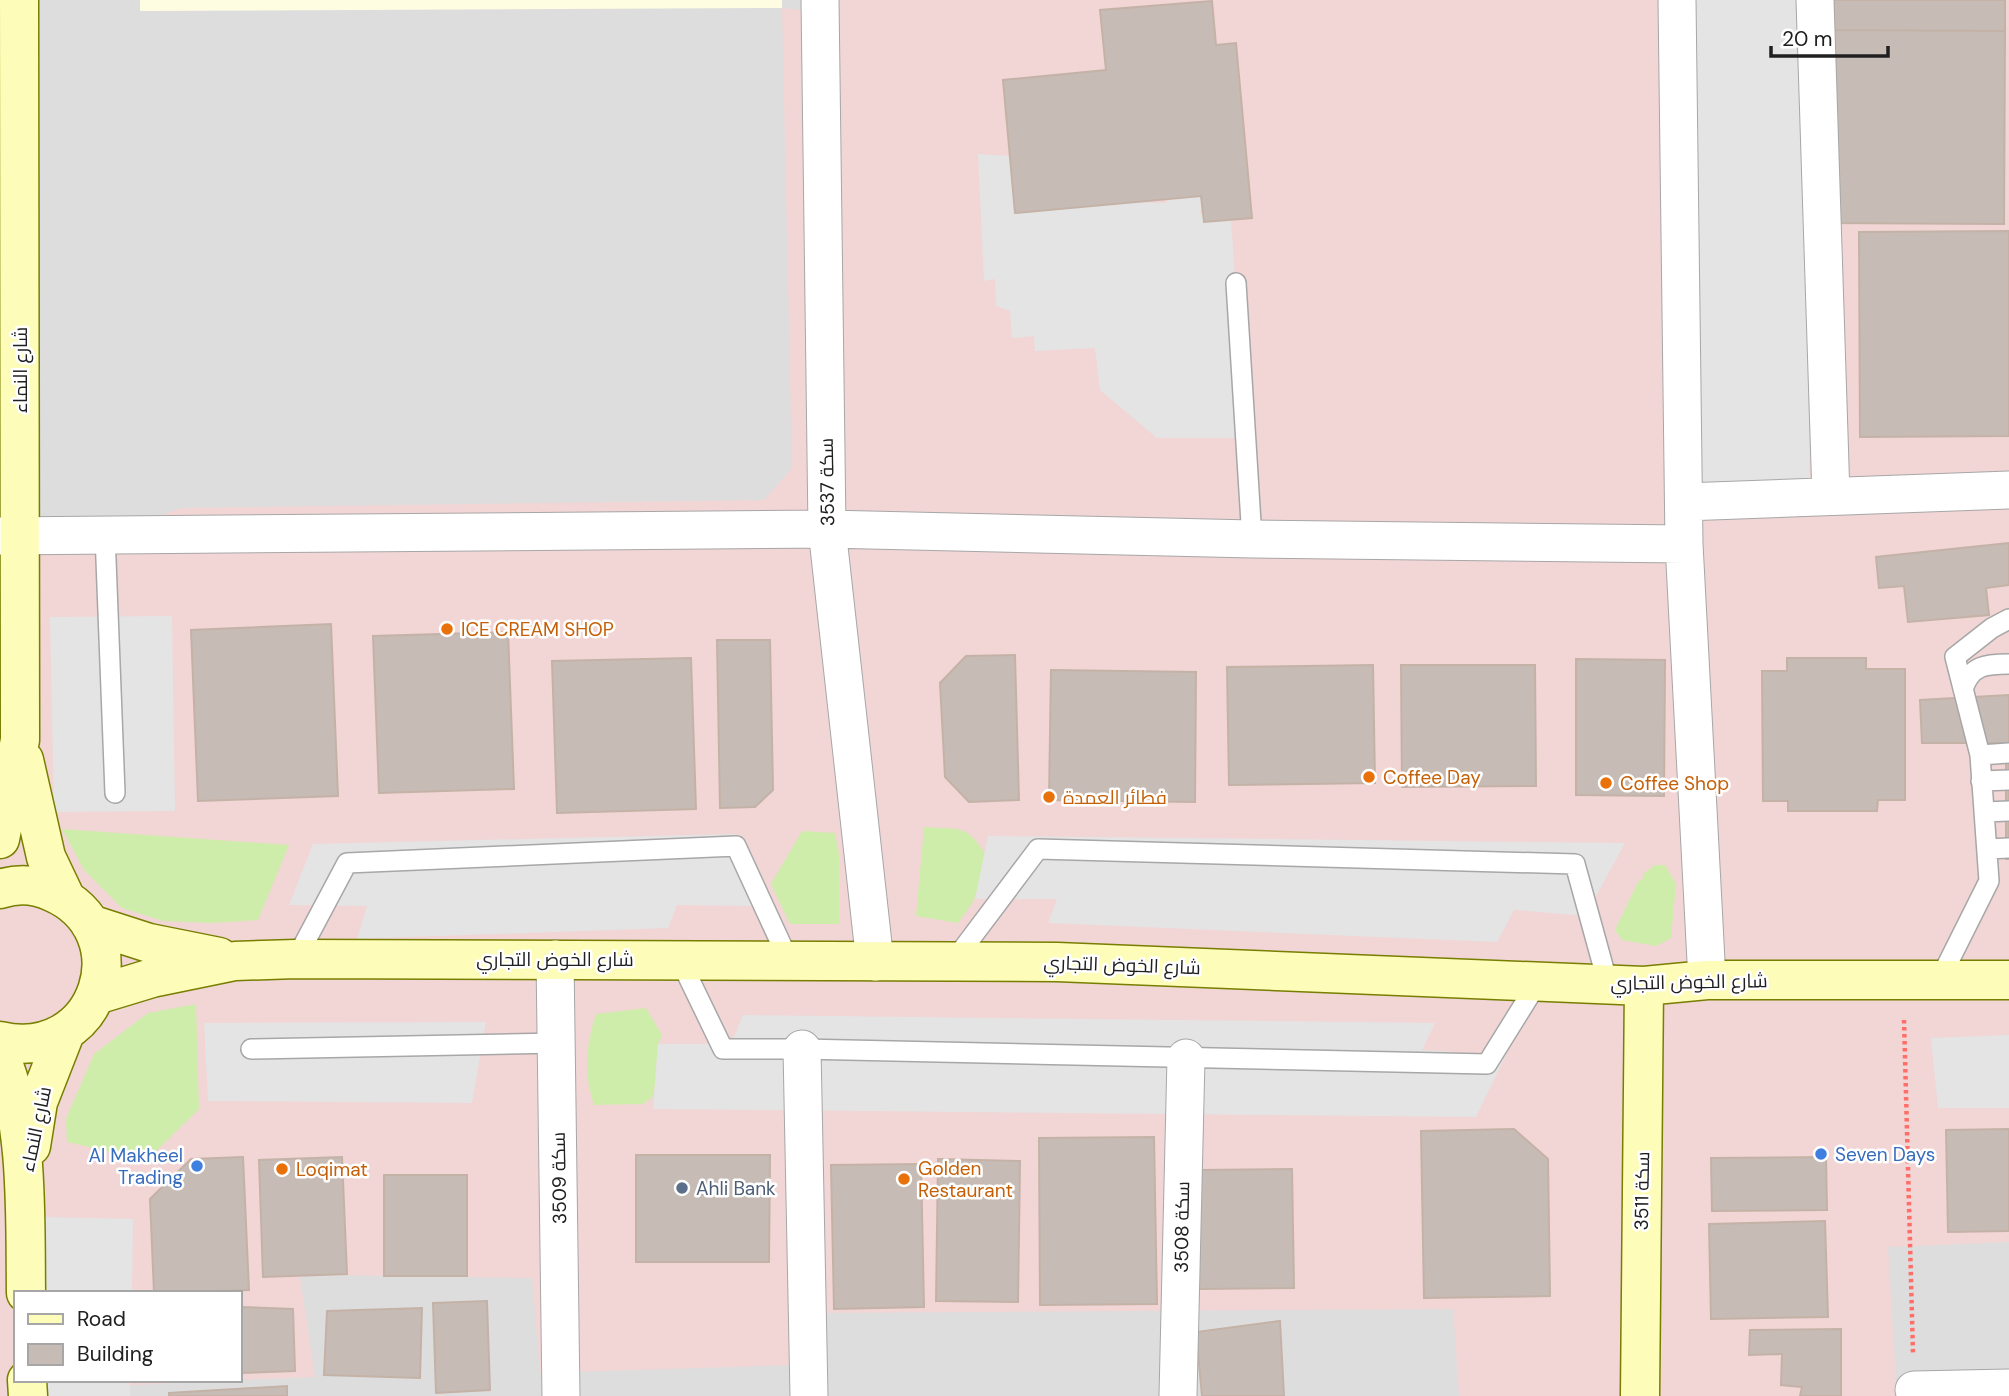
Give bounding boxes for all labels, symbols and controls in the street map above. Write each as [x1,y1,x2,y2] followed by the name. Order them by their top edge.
[1771,14,1888,58] scale bar
[1782,25,1833,53] text: 20 m
[8,327,34,413] street label: شارع النماء
[814,438,840,526] street label: سكة 3537
[461,617,614,642] place label: ICE CREAM SHOP
[439,621,455,637] marker: ICE CREAM SHOP
[1383,765,1481,790] place label: Coffee Day
[1361,769,1377,785] marker: Coffee Day
[1620,771,1729,796] place label: Coffee Shop
[1598,775,1614,791] marker: Coffee Shop
[1063,785,1167,810] place label: فطائر العمدة
[1041,789,1057,805] marker: فطائر العمدة
[476,947,634,974] street label: شارع الخوض التجاري
[1043,950,1201,982] street label: شارع الخوض التجاري
[1610,968,1768,998] street label: شارع الخوض التجاري
[15,1084,58,1174] street label: شارع النماء
[546,1132,572,1224] street label: سكة 3509
[1835,1142,1935,1167] place label: Seven Days
[88,1143,183,1190] place label: Al Makheel Trading
[1813,1146,1829,1162] marker: Seven Days
[1629,1151,1655,1231] street label: سكة 3511
[918,1156,1013,1203] place label: Golden Restaurant
[296,1157,368,1182] place label: Loqimat
[189,1158,205,1174] marker: Al Makheel Trading
[274,1161,290,1177] marker: Loqimat
[896,1171,912,1187] marker: Golden Restaurant
[696,1176,776,1201] place label: Ahli Bank
[674,1180,690,1196] marker: Ahli Bank
[1169,1181,1195,1273] street label: سكة 3508
[14,1291,242,1382] legend
[77,1305,126,1333] text: Road
[77,1340,154,1368] text: Building

